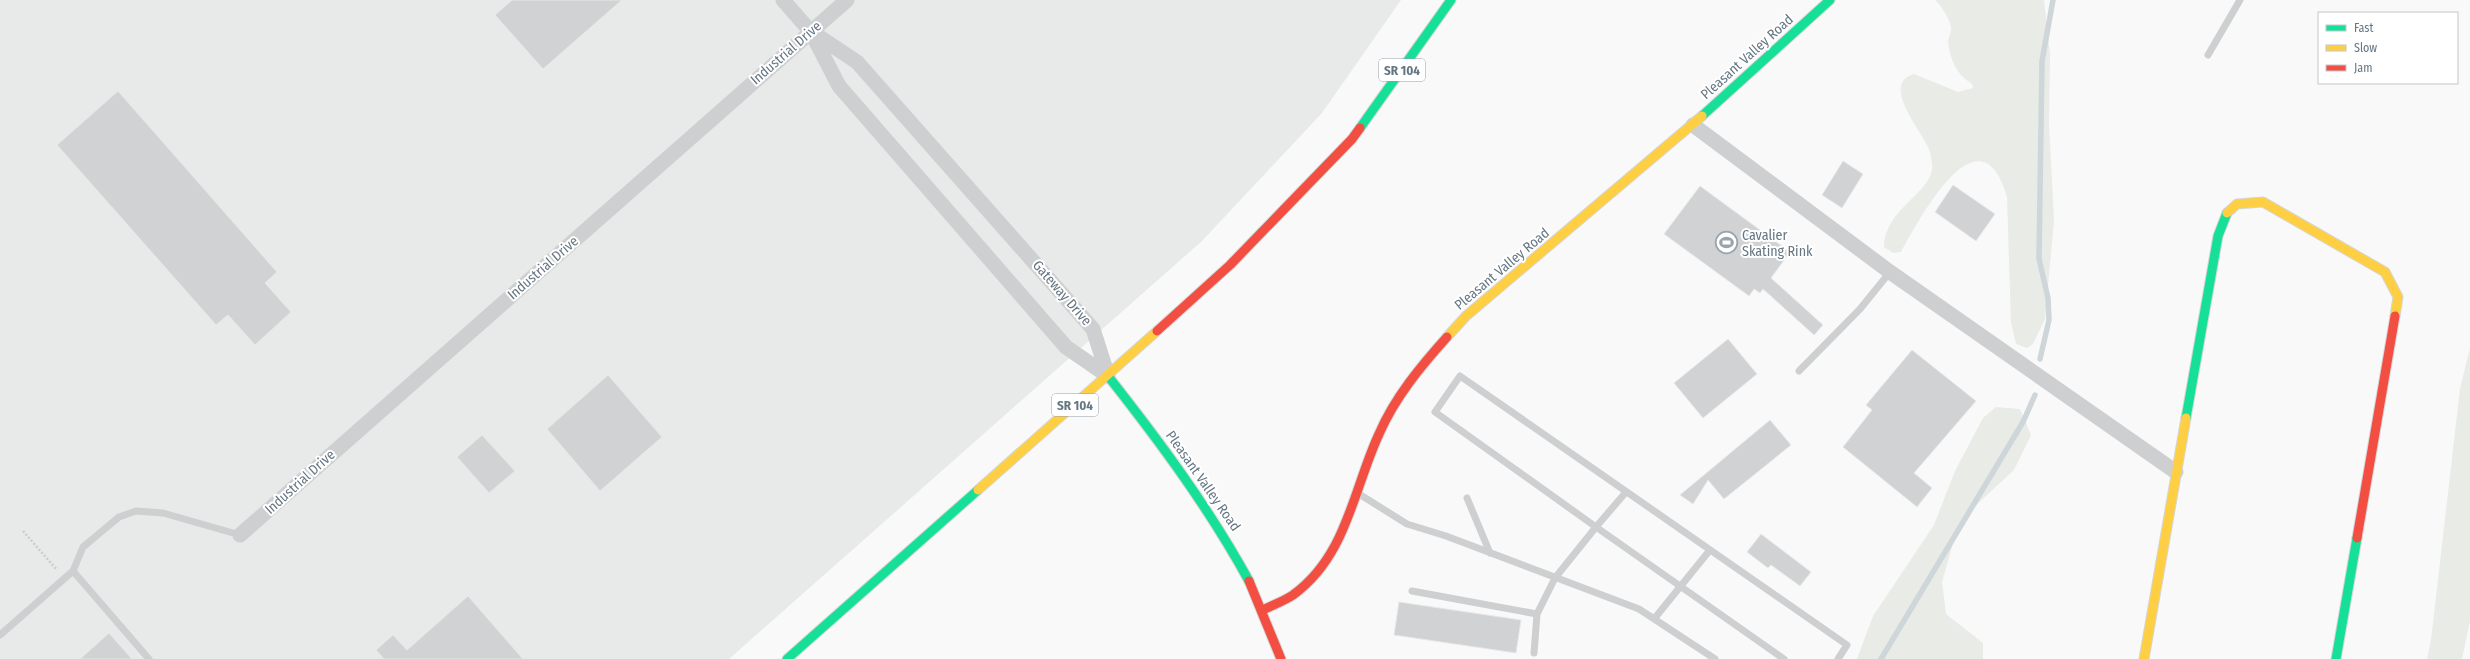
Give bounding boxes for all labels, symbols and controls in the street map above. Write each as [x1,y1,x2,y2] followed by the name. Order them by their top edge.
[1697,11,1797,103] street label: Pleasant Valley Road
[2318,12,2458,84] legend
[747,18,825,88] street label: Industrial Drive
[2354,21,2373,35] text: Fast
[2354,41,2377,55] text: Slow
[1379,59,1425,81] road number: SR 104
[2354,61,2372,75] text: Jam
[1451,224,1553,314] street label: Pleasant Valley Road
[1742,227,1813,260] place label: Cavalier Skating Rink
[1714,230,1740,256] sports icon: Cavalier Skating Rink
[504,233,582,303] street label: Industrial Drive
[1029,257,1095,329] street label: Gateway Drive
[1052,394,1098,416] road number: SR 104
[1162,428,1244,534] street label: Pleasant Valley Road
[262,446,339,518] street label: Industrial Drive

